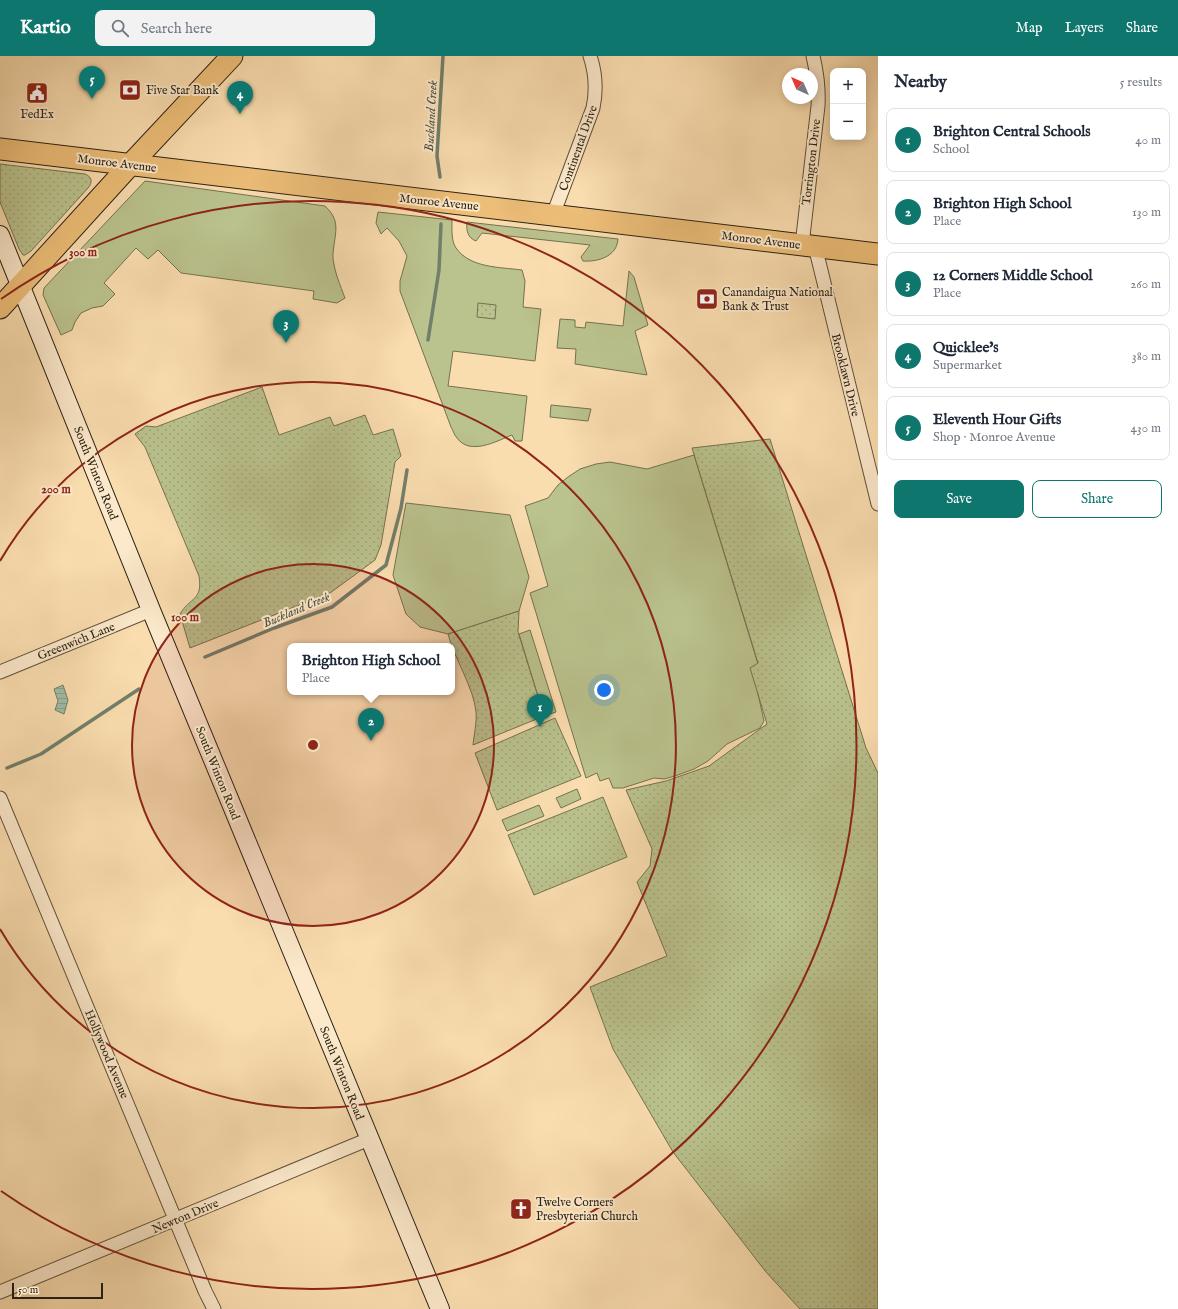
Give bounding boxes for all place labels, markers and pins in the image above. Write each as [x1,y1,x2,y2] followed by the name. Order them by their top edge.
[79,66,105,99] pin: 5
[117,77,143,103] bank icon: Five Star Bank
[24,80,50,106] public building icon: FedEx
[227,81,253,114] pin: 4
[146,83,219,98] place label: Five Star Bank
[20,107,54,122] place label: FedEx
[722,285,834,314] place label: Canandaigua National Bank & Trust
[694,286,720,312] bank icon: Canandaigua National Bank & Trust
[273,310,299,343] pin: 3
[527,694,553,727] pin: 1
[358,708,384,741] pin: 2
[306,738,320,752] centre of rings
[536,1195,638,1224] place label: Twelve Corners Presbyterian Church
[508,1196,534,1222] church icon: Twelve Corners Presbyterian Church

